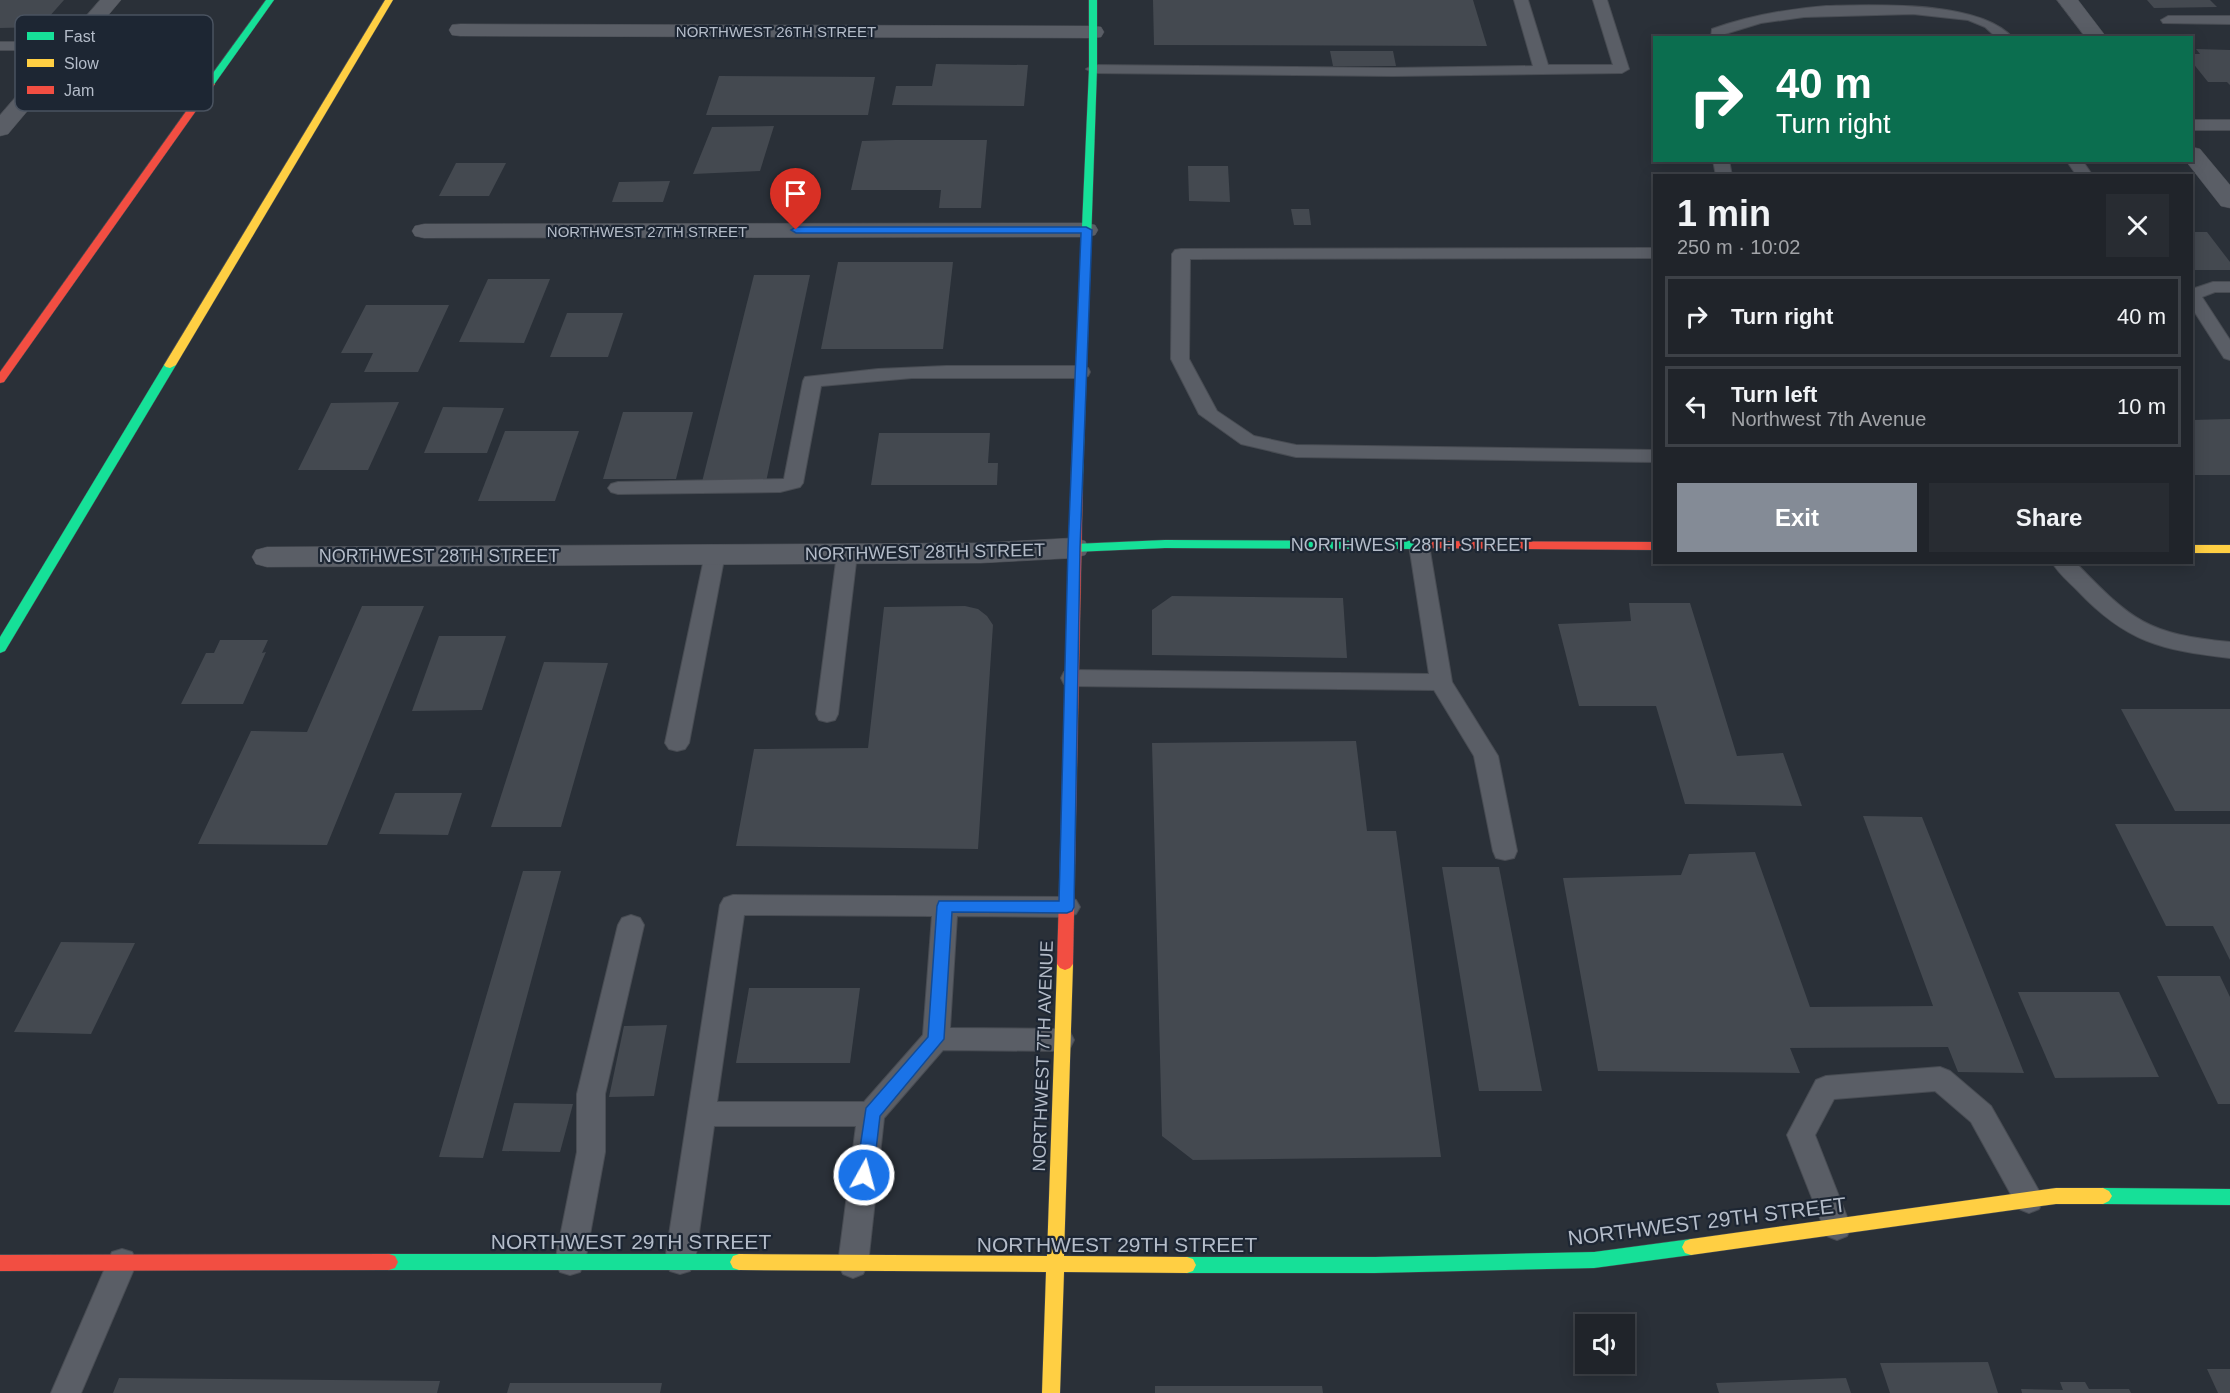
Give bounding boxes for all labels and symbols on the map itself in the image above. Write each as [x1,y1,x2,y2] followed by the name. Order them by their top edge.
[15,15,213,111] legend
[676,23,876,40] street label: NORTHWEST 26TH STREET
[64,28,96,45] text: Fast
[64,55,99,72] text: Slow
[64,82,94,99] text: Jam
[770,168,821,230] pin
[547,223,747,240] street label: NORTHWEST 27TH STREET
[1291,535,1531,555] street label: NORTHWEST 28TH STREET
[805,540,1045,564] street label: NORTHWEST 28TH STREET
[319,546,559,566] street label: NORTHWEST 28TH STREET
[1029,940,1057,1172] street label: NORTHWEST 7TH AVENUE
[832,1143,896,1207] position arrow
[1566,1192,1848,1250] street label: NORTHWEST 29TH STREET
[491,1230,771,1253] street label: NORTHWEST 29TH STREET
[977,1233,1257,1256] street label: NORTHWEST 29TH STREET

